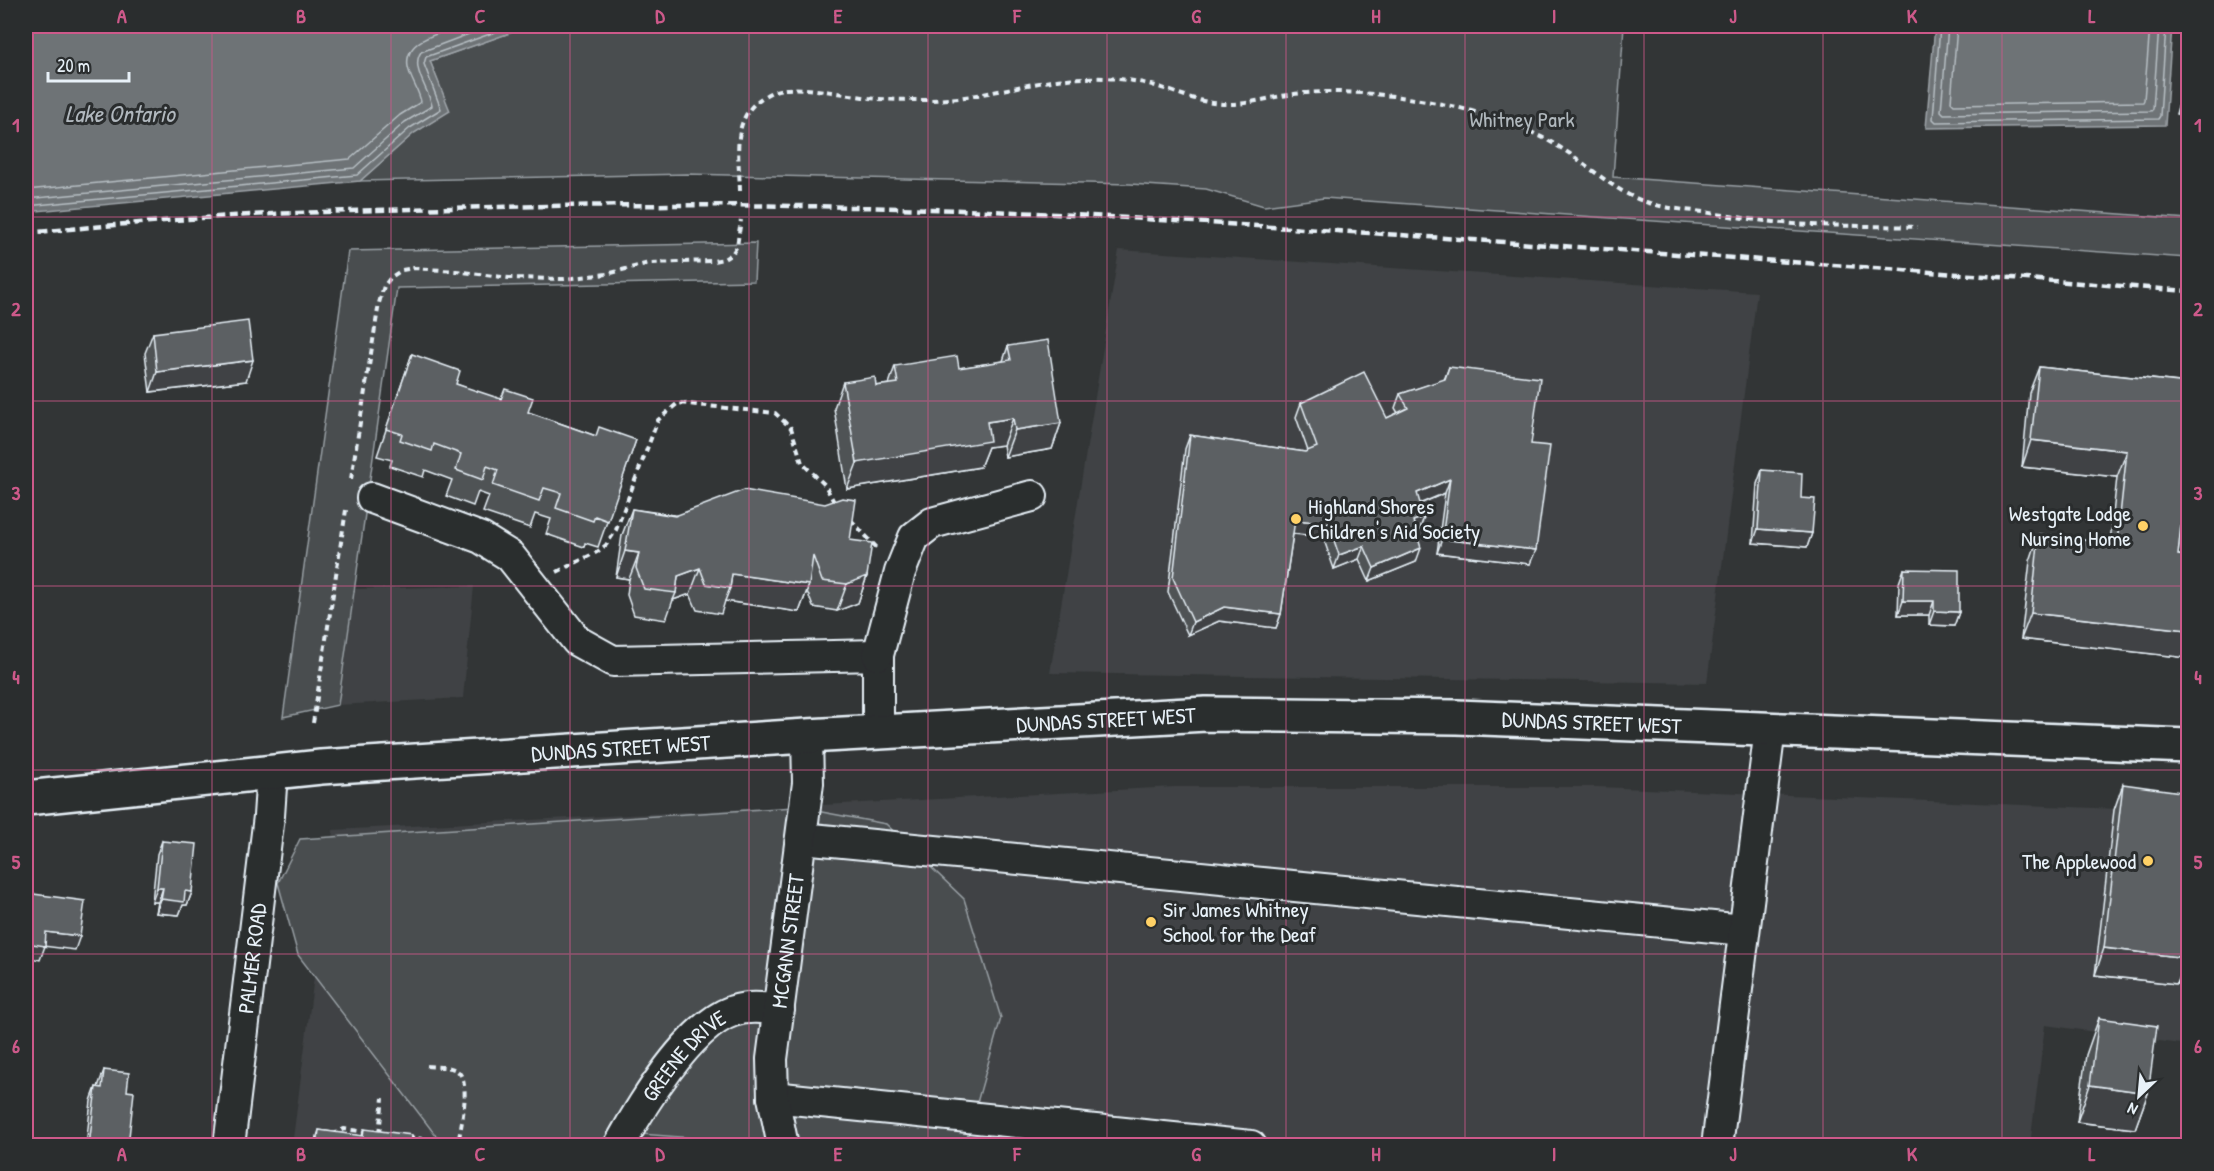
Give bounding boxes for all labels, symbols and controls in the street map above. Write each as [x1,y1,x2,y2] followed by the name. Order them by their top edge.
[117,2,127,29] text: A
[296,2,306,29] text: B
[475,2,486,29] text: C
[655,2,665,29] text: D
[834,2,843,29] text: E
[1012,2,1022,29] text: F
[1191,2,1201,29] text: G
[1371,2,1381,29] text: H
[1552,2,1556,29] text: I
[1729,2,1737,29] text: J
[1907,2,1918,29] text: K
[2088,2,2096,29] text: L
[48,45,129,83] scale bar
[57,53,90,78] text: 20 m
[65,97,177,129] water label: Lake Ontario
[1469,104,1575,134] park label: Whitney Park
[12,111,20,138] text: 1
[2194,111,2202,138] text: 1
[11,295,21,322] text: 2
[2193,295,2203,322] text: 2
[12,479,21,506] text: 3
[2194,479,2203,506] text: 3
[1308,491,1480,546] place label: Highland Shores Children's Aid Society
[2009,498,2131,553] place label: Westgate Lodge Nursing Home
[1289,512,1303,526] marker: Highland Shores Children's Aid Society
[2136,519,2150,533] marker: Westgate Lodge Nursing Home
[12,663,20,690] text: 4
[2194,663,2202,690] text: 4
[1015,700,1197,739] street label: DUNDAS STREET WEST
[1501,704,1683,741] street label: DUNDAS STREET WEST
[530,727,712,769] street label: DUNDAS STREET WEST
[2022,846,2136,876] place label: The Applewood
[12,848,21,875] text: 5
[2194,848,2203,875] text: 5
[2141,854,2155,868] marker: The Applewood
[764,871,811,1010] street label: MCGANN STREET
[1163,894,1316,949] place label: Sir James Whitney School for the Deaf
[230,901,273,1015] street label: PALMER ROAD
[1144,915,1158,929] marker: Sir James Whitney School for the Deaf
[634,1002,732,1107] street label: GREENE DRIVE
[12,1032,20,1059] text: 6
[2194,1032,2202,1059] text: 6
[2109,1066,2169,1126] north arrow
[2123,1098,2141,1121] text: N
[117,1140,127,1167] text: A
[296,1140,306,1167] text: B
[475,1140,486,1167] text: C
[655,1140,665,1167] text: D
[834,1140,843,1167] text: E
[1012,1140,1022,1167] text: F
[1191,1140,1201,1167] text: G
[1371,1140,1381,1167] text: H
[1552,1140,1556,1167] text: I
[1729,1140,1737,1167] text: J
[1907,1140,1918,1167] text: K
[2088,1140,2096,1167] text: L

